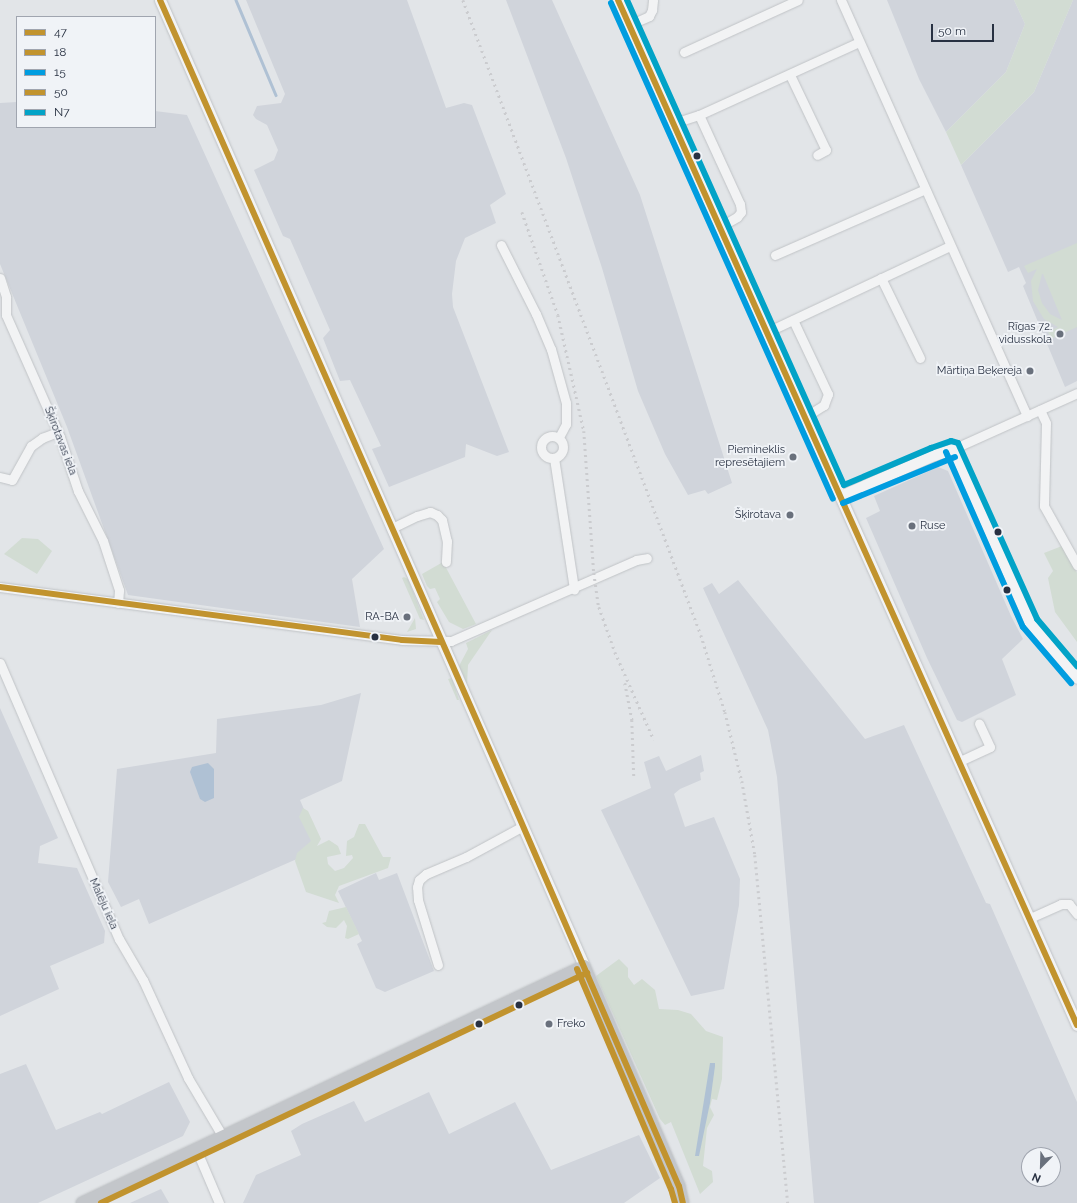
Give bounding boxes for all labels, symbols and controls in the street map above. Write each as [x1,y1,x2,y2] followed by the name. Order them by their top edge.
[16,16,156,128] legend
[933,16,996,42] scale bar
[938,24,966,38] text: 50 m
[54,25,67,39] text: 47
[54,45,66,59] text: 18
[54,65,66,79] text: 15
[54,85,68,99] text: 50
[54,105,70,119] text: N7
[692,151,702,161] unlabelled marker
[999,321,1052,347] place label: Rīgas 72. vidusskola
[1055,329,1065,339] marker: Rīgas 72. vidusskola
[937,364,1022,378] place label: Mārtiņa Beķereja
[1025,366,1035,376] marker: Mārtiņa Beķereja
[41,405,79,477] street label: Šķirotavas iela
[715,444,785,470] place label: Piemineklis represētajiem
[788,452,798,462] marker: Piemineklis represētajiem
[735,508,781,522] place label: Šķirotava
[784,509,796,521] marker: Šķirotava
[920,519,945,533] place label: Ruse
[907,521,917,531] marker: Ruse
[993,527,1003,537] unlabelled marker
[1002,585,1012,595] unlabelled marker
[365,610,399,624] place label: RA-BA
[402,612,412,622] marker: RA-BA
[370,632,380,642] unlabelled marker
[86,876,120,932] street label: Malēju iela
[514,1000,524,1010] unlabelled marker
[557,1017,585,1031] place label: Freko
[474,1019,484,1029] unlabelled marker
[544,1019,554,1029] marker: Freko
[1021,1147,1061,1187] north arrow
[1030,1170,1043,1185] text: N

